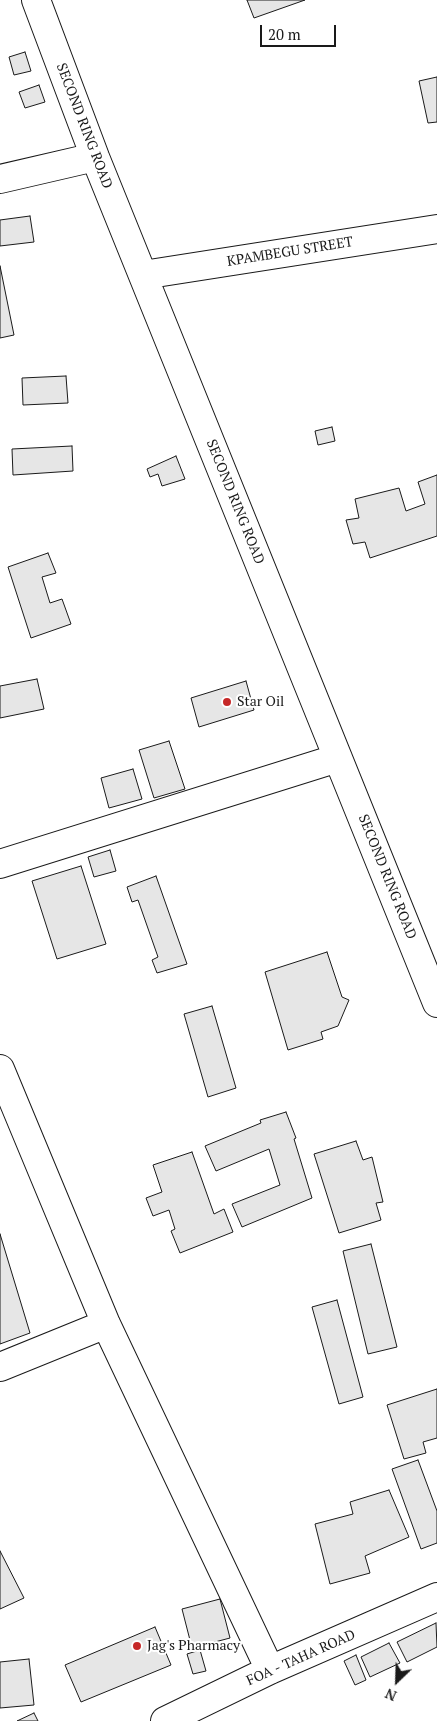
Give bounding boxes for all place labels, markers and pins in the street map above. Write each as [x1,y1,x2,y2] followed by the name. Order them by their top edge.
[237,694,284,710] place label: Star Oil
[221,696,233,708] marker: Star Oil
[147,1638,240,1654] place label: Jag's Pharmacy
[131,1640,143,1652] marker: Jag's Pharmacy

